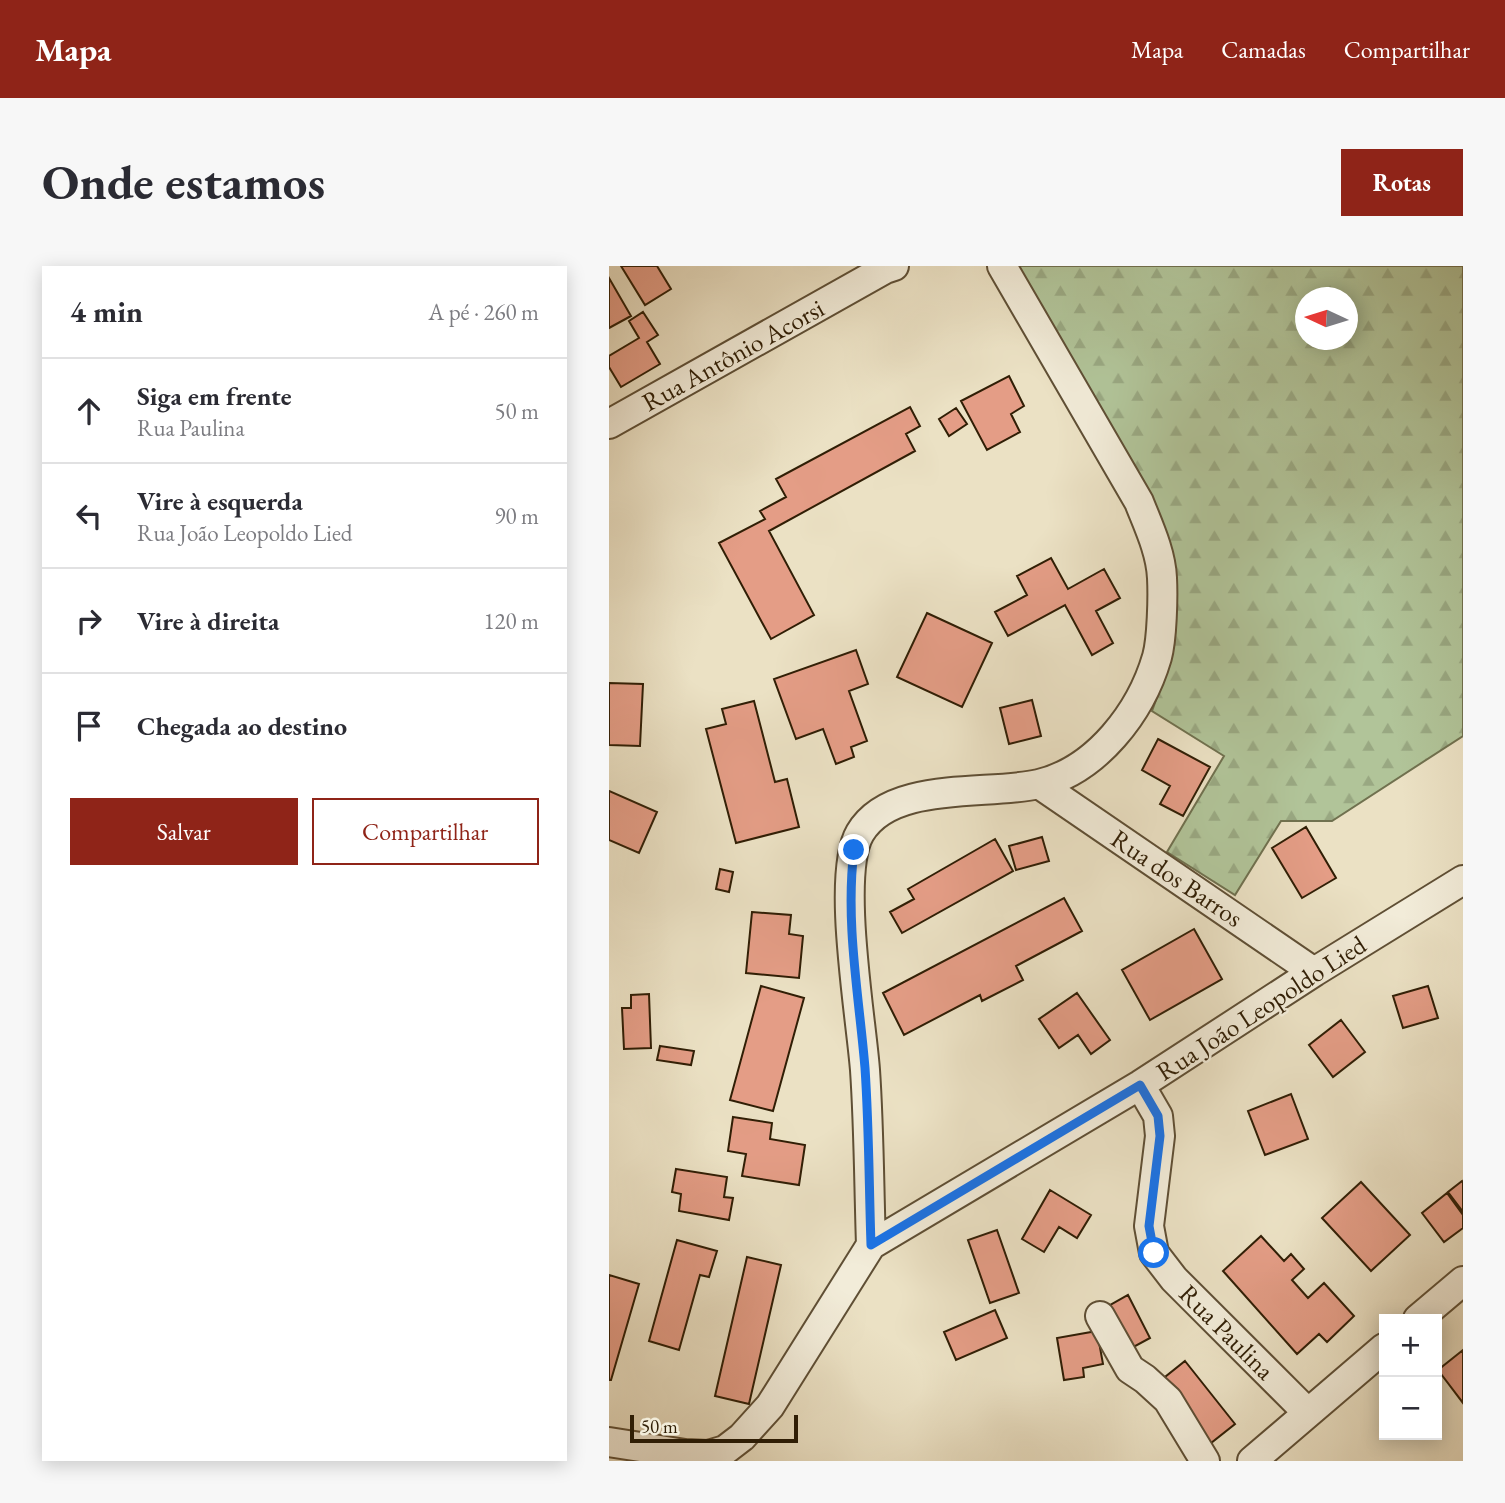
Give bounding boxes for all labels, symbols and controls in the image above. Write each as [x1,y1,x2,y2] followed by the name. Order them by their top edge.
[35,28,112,71] text: Mapa
[1131,34,1183,65] text: Mapa
[1221,34,1306,65] text: Camadas
[1344,34,1470,65] text: Compartilhar
[1341,149,1463,216] button: Rotas
[42,150,325,214] text: Onde estamos
[1295,287,1358,350] north arrow
[636,291,830,419] street label: Rua Antônio Acorsi
[70,292,143,331] text: 4 min
[428,297,539,327] text: A pé · 260 m
[137,379,292,413] text: Siga em frente
[70,392,108,430] icon: ahead
[494,396,539,426] text: 50 m
[137,413,245,443] text: Rua Paulina
[137,484,303,518] text: Vire à esquerda
[70,497,108,535] icon: left
[494,501,539,531] text: 90 m
[137,518,352,548] text: Rua João Leopoldo Lied
[70,602,108,640] icon: right
[137,604,279,638] text: Vire à direita
[483,606,539,636] text: 120 m
[70,707,108,745] icon: arrive
[137,709,347,743] text: Chegada ao destino
[70,798,298,865] button: Salvar
[312,798,539,865] button: Compartilhar
[1105,821,1249,935] street label: Rua dos Barros
[838,834,869,865] route end
[1150,927,1373,1089] street label: Rua João Leopoldo Lied
[1138,1237,1169,1268] route start
[1172,1277,1282,1387] street label: Rua Paulina
[1379,1314,1442,1440] map controls
[1379,1314,1442,1377] button: +
[1379,1377,1442,1440] button: −
[630,1412,798,1444] scale bar
[641,1414,678,1439] text: 50 m

